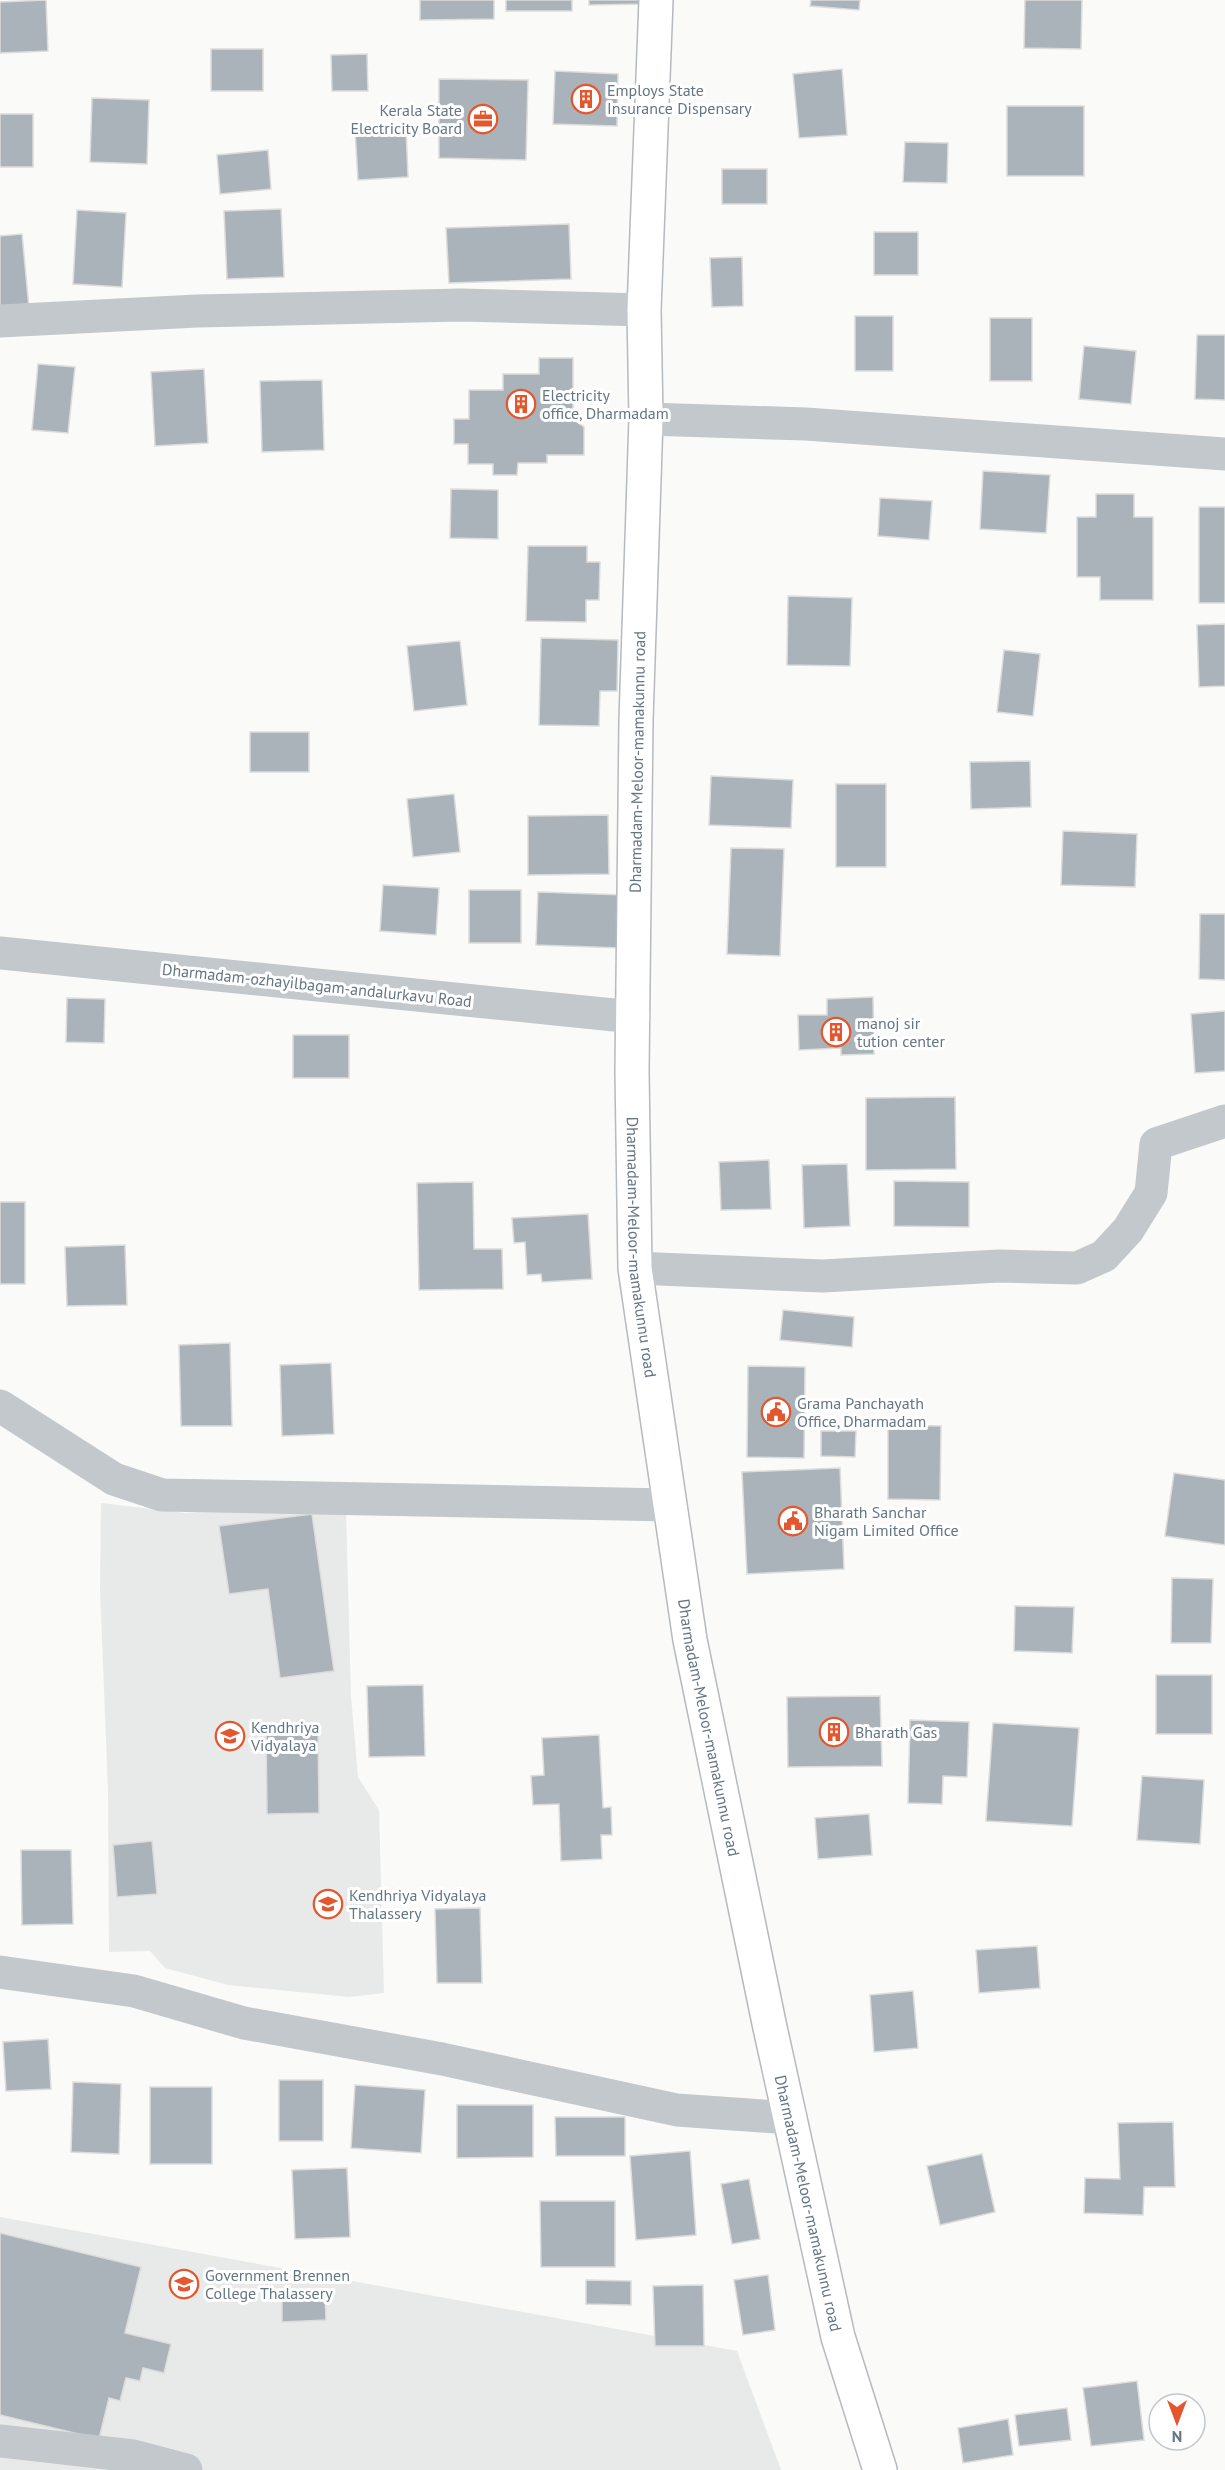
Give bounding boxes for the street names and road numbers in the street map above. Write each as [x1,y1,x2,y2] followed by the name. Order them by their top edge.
[625,631,649,893] street label: Dharmadam-Meloor-mamakunnu road
[161,959,473,1011] street label: Dharmadam-ozhayilbagam-andalurkavu Road
[623,1116,661,1379] street label: Dharmadam-Meloor-mamakunnu road
[674,1598,744,1858] street label: Dharmadam-Meloor-mamakunnu road
[771,2073,846,2333] street label: Dharmadam-Meloor-mamakunnu road

